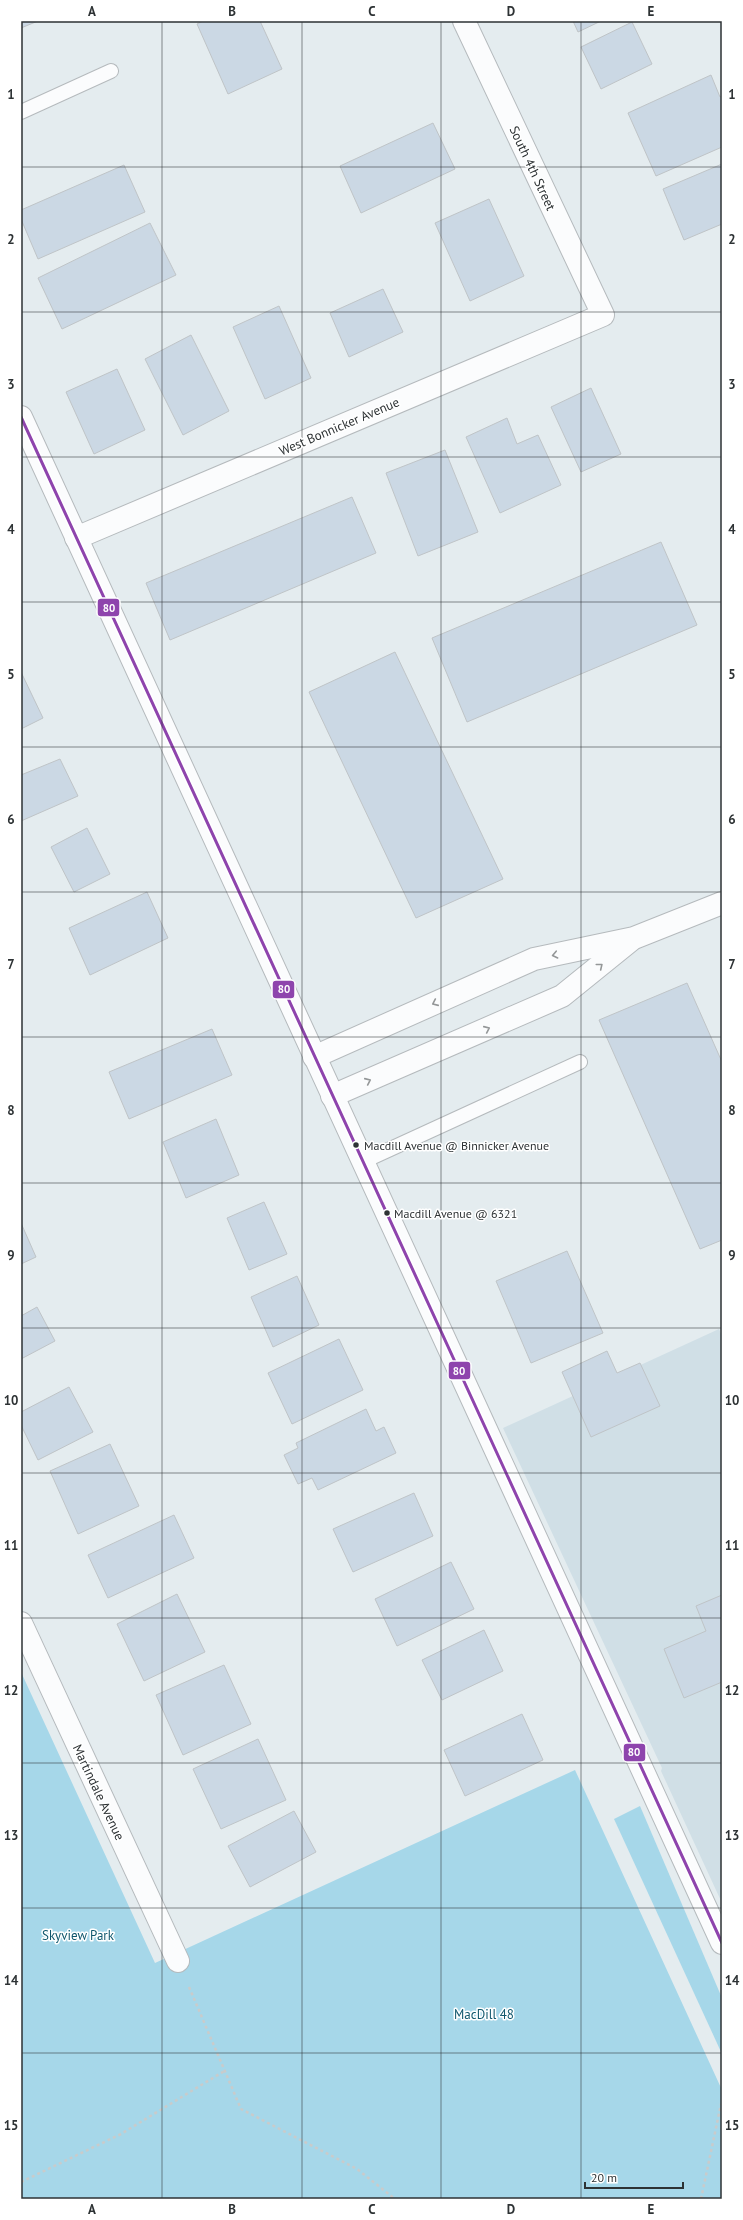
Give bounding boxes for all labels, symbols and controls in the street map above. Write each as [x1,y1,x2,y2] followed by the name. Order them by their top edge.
[88,3,96,20] text: A
[228,3,236,20] text: B
[368,3,376,20] text: C
[507,3,515,20] text: D
[648,3,655,20] text: E
[7,86,15,103] text: 1
[728,86,736,103] text: 1
[506,123,560,214] street label: South 4th Street
[7,231,15,248] text: 2
[728,231,736,248] text: 2
[7,376,15,393] text: 3
[728,376,736,393] text: 3
[276,393,402,459] street label: West Bonnicker Avenue
[7,521,15,538] text: 4
[728,521,736,538] text: 4
[97,598,120,617] line badge: 80
[103,601,115,615] text: 80
[7,666,15,683] text: 5
[728,666,736,683] text: 5
[7,811,15,828] text: 6
[728,811,736,828] text: 6
[552,950,558,958] one-way arrow
[7,956,15,973] text: 7
[728,956,736,973] text: 7
[595,963,602,970] one-way arrow
[272,980,295,999] line badge: 80
[278,982,290,996] text: 80
[432,998,439,1006] one-way arrow
[484,1025,491,1033] one-way arrow
[364,1078,372,1086] one-way arrow
[7,1102,15,1119] text: 8
[728,1102,736,1119] text: 8
[364,1138,549,1153] place label: Macdill Avenue @ Binnicker Avenue
[351,1140,361,1150] marker: Macdill Avenue @ Binnicker Avenue
[394,1206,517,1221] place label: Macdill Avenue @ 6321
[382,1208,392,1218] marker: Macdill Avenue @ 6321
[7,1247,15,1264] text: 9
[728,1247,736,1264] text: 9
[448,1361,471,1380] line badge: 80
[453,1364,465,1378] text: 80
[4,1392,18,1409] text: 10
[725,1392,739,1409] text: 10
[4,1537,18,1554] text: 11
[725,1537,739,1554] text: 11
[4,1682,18,1699] text: 12
[725,1682,739,1699] text: 12
[69,1741,128,1843] street label: Martindale Avenue
[623,1743,646,1762] line badge: 80
[628,1745,640,1759] text: 80
[4,1827,18,1844] text: 13
[725,1827,739,1844] text: 13
[42,1927,115,1944] park label: Skyview Park
[4,1972,19,1989] text: 14
[725,1972,740,1989] text: 14
[454,2006,514,2023] park label: MacDill 48
[4,2117,18,2134] text: 15
[725,2117,739,2134] text: 15
[585,2164,683,2190] scale bar
[591,2170,617,2185] text: 20 m
[88,2201,96,2218] text: A
[228,2201,236,2218] text: B
[368,2201,376,2218] text: C
[507,2201,515,2218] text: D
[648,2201,655,2218] text: E

